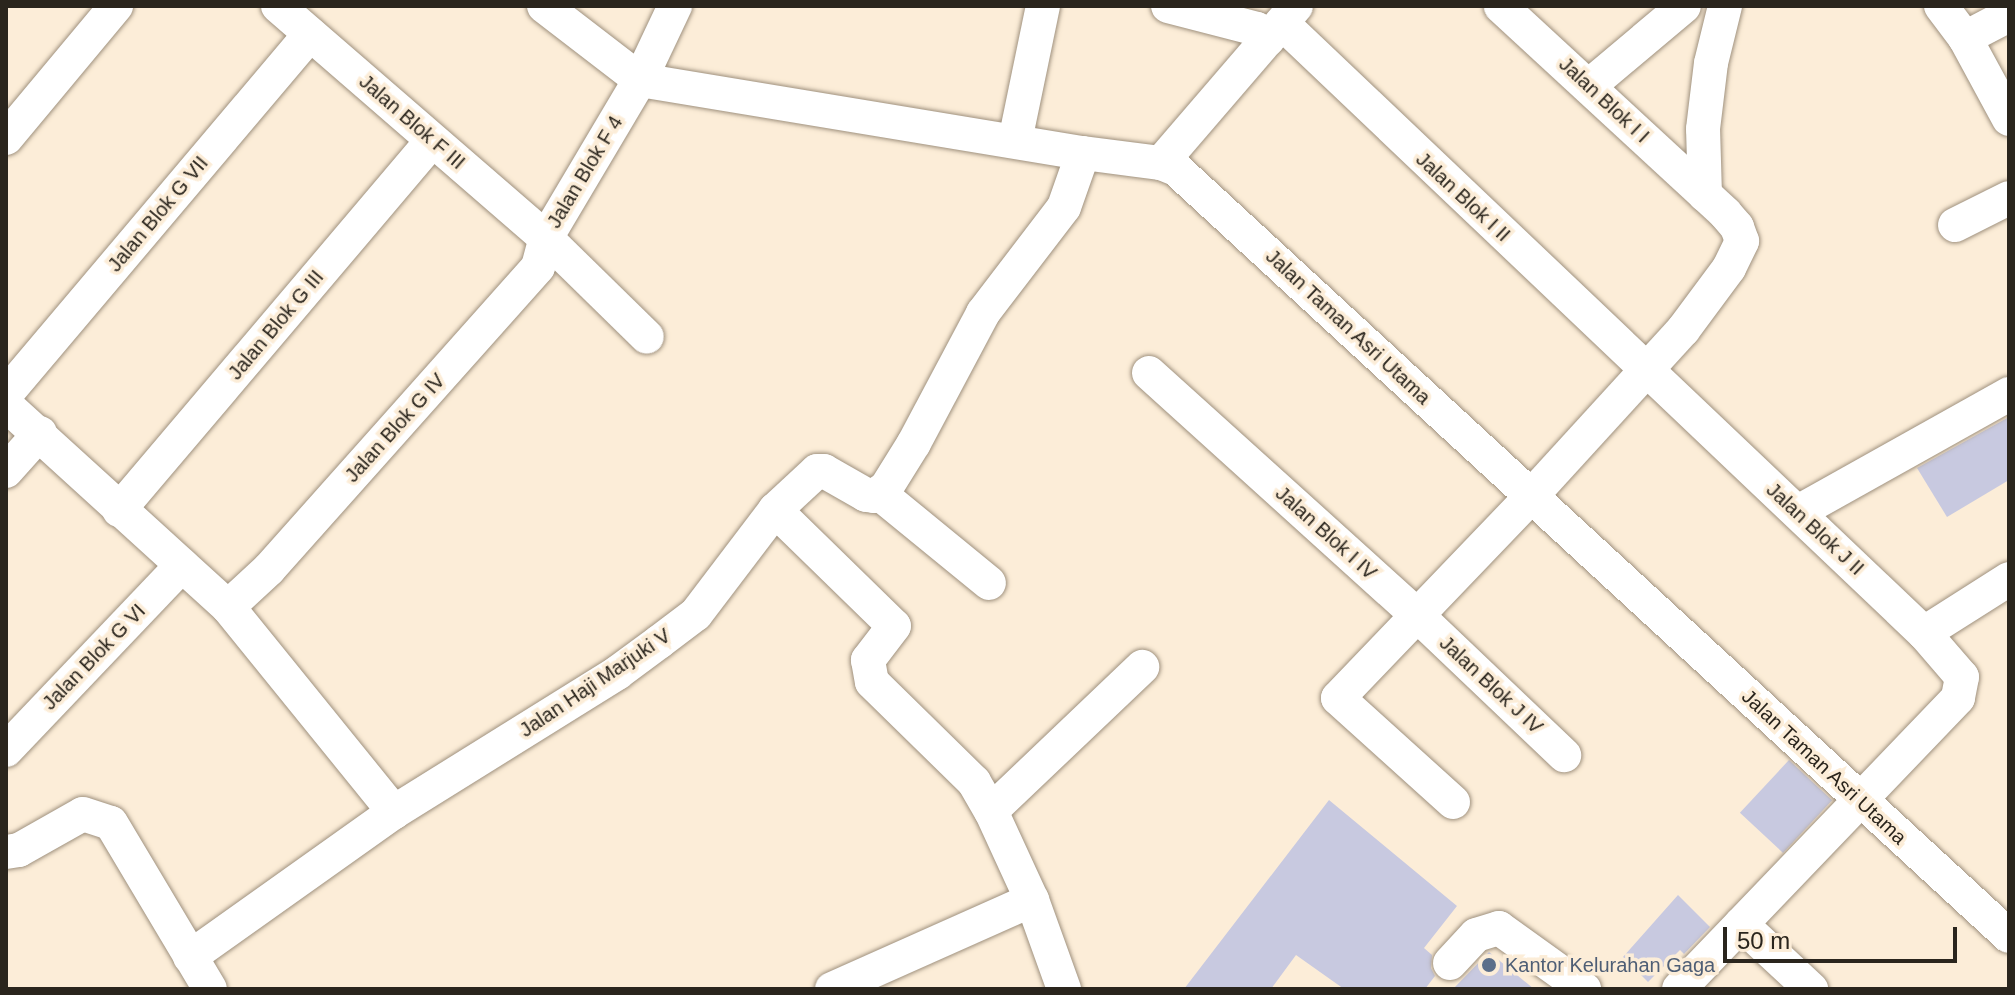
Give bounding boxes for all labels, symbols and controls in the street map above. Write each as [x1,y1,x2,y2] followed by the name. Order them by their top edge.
[1554,52,1654,148] street label: Jalan Blok I I
[354,70,470,174] street label: Jalan Blok F III
[542,112,628,232] street label: Jalan Blok F 4
[1411,147,1515,247] street label: Jalan Blok I II
[103,151,213,277] street label: Jalan Blok G VII
[1260,244,1436,410] street label: Jalan Taman Asri Utama
[223,265,329,385] street label: Jalan Blok G III
[340,369,450,487] street label: Jalan Blok G IV
[1761,478,1869,580] street label: Jalan Blok J II
[1270,481,1382,585] street label: Jalan Blok I IV
[37,599,151,715] street label: Jalan Blok G VI
[515,624,675,742] street label: Jalan Haji Marjuki V
[1434,631,1548,739] street label: Jalan Blok J IV
[1736,684,1912,850] street label: Jalan Taman Asri Utama
[1727,911,1961,961] scale bar
[1737,927,1790,954] text: 50 m
[1505,953,1715,977] place label: Kantor Kelurahan Gaga
[1480,956,1498,974] marker: Kantor Kelurahan Gaga

